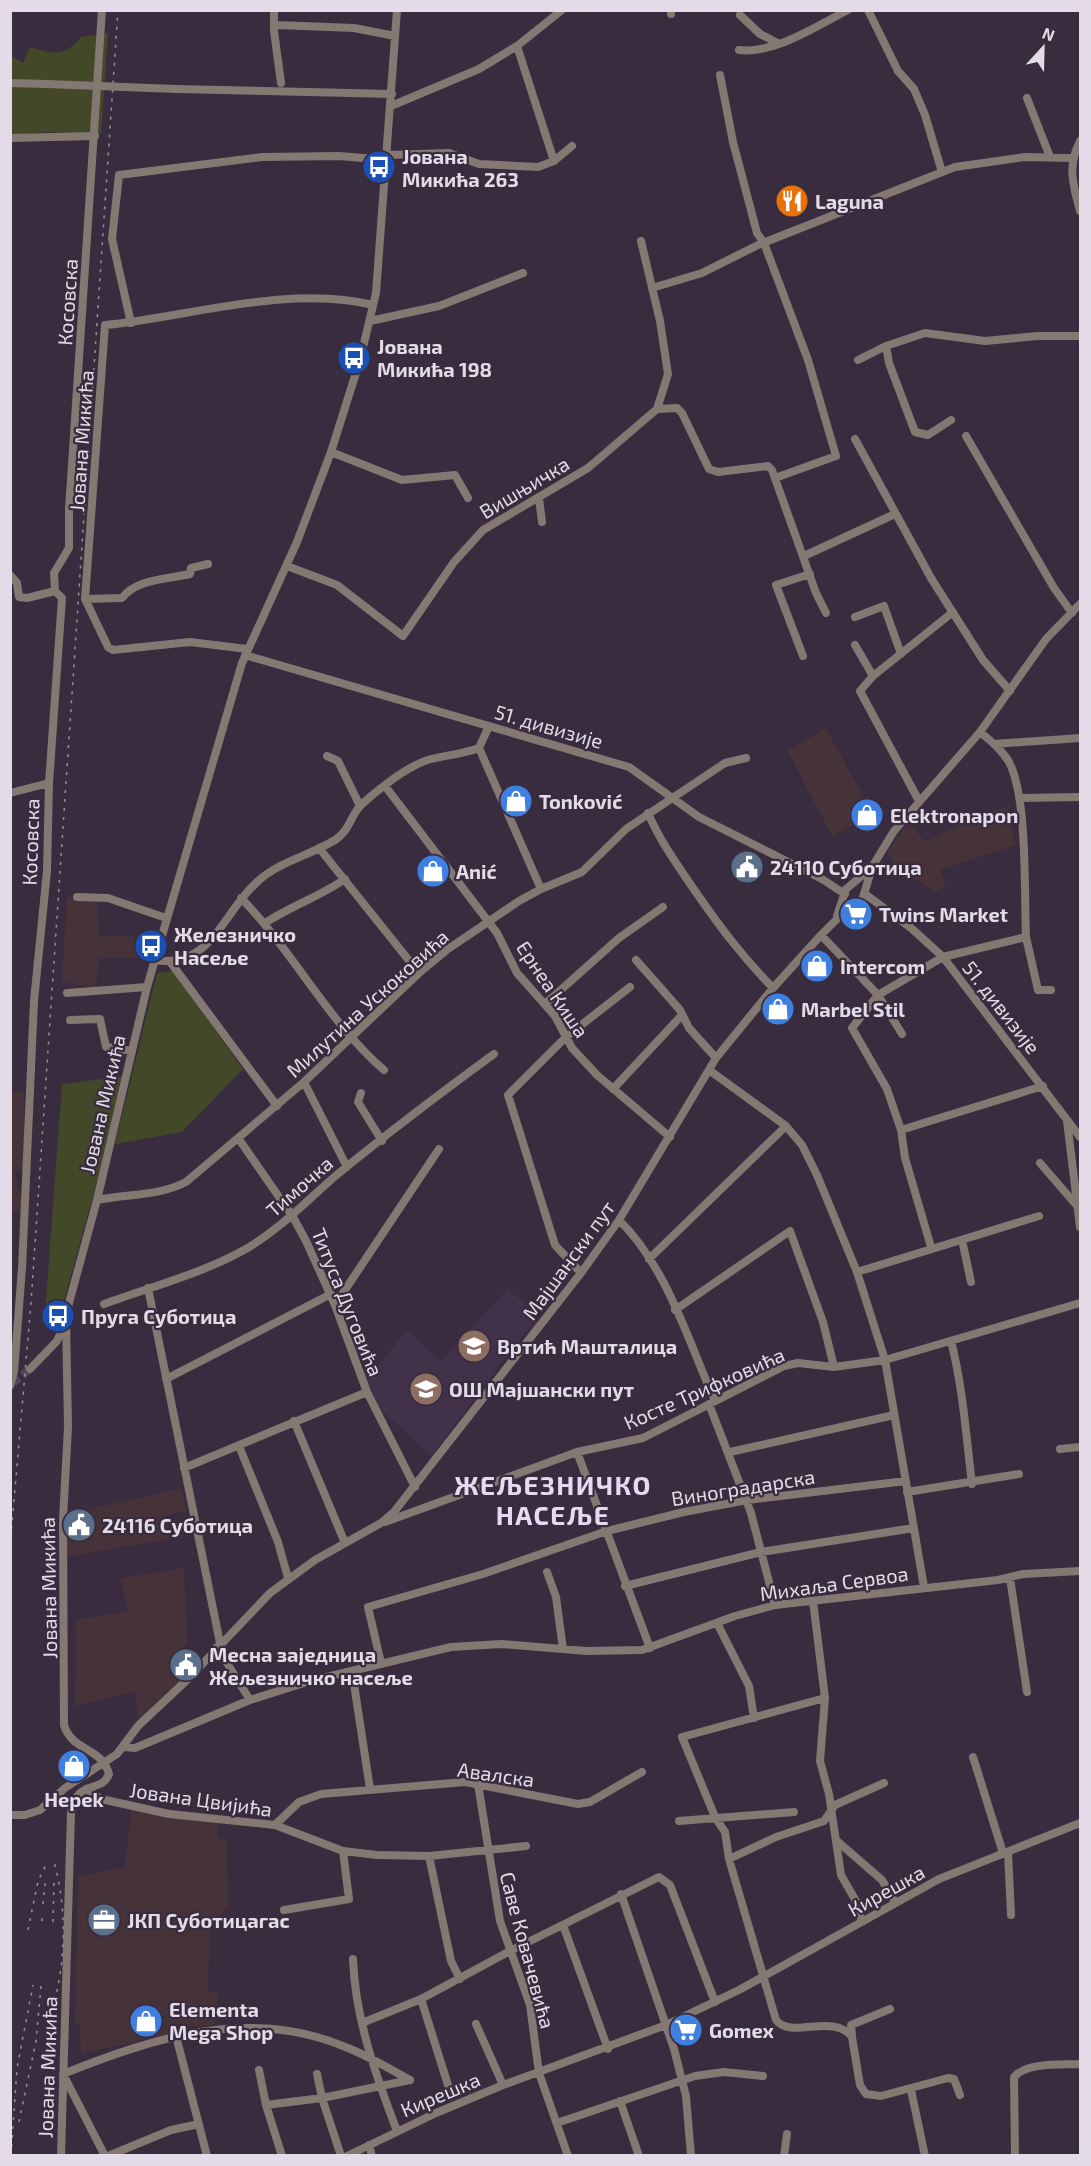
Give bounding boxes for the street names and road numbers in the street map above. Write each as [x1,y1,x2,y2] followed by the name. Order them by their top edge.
[52,258,82,346] street label: Косовска
[64,369,98,513] street label: Јована Микића
[475,451,573,523] street label: Вишњичка
[492,699,606,753] street label: 51. дивизије
[16,798,44,886] street label: Косовска
[281,924,454,1083] street label: Милутина Ускоковића
[512,936,594,1042] street label: Ернеа Киша
[958,956,1046,1058] street label: 51. дивизије
[74,1032,130,1176] street label: Јована Микића
[261,1151,337,1221] street label: Тимочка
[517,1196,620,1325] street label: Мајшански пут
[306,1224,389,1380] street label: Титуса Дуговића
[620,1342,788,1434] street label: Косте Трифковића
[669,1464,817,1510] street label: Виноградарска
[35,1517,61,1659] street label: Јована Микића
[758,1561,910,1605] street label: Михаља Сервоа
[456,1757,536,1791] street label: Авалска
[128,1777,274,1821] street label: Јована Цвијића
[843,1859,929,1921] street label: Кирешка
[496,1869,560,2031] street label: Саве Ковачевића
[33,1996,61,2138] street label: Јована Микића
[397,2067,483,2121] street label: Кирешка

